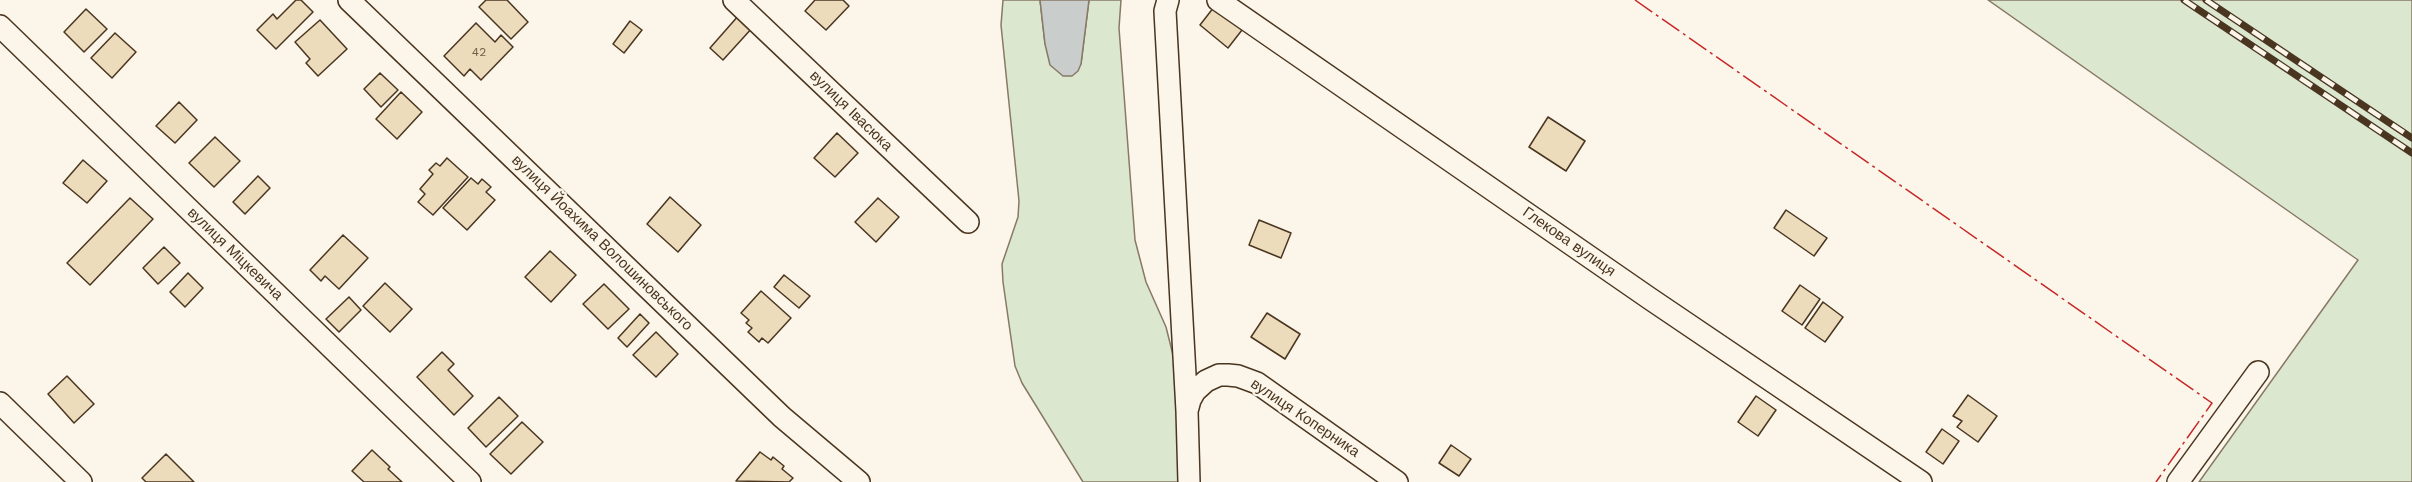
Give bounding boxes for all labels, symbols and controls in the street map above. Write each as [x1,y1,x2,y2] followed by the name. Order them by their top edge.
[472,45,486,59] house number: 42
[806,67,896,155] street label: вулиця Івасюка
[508,151,696,335] street label: вулиця Йоахима Волошиновського
[1519,203,1619,281] street label: Глекова вулиця
[184,204,286,304] street label: вулиця Міцкевича
[1247,375,1363,461] street label: вулиця Коперника

